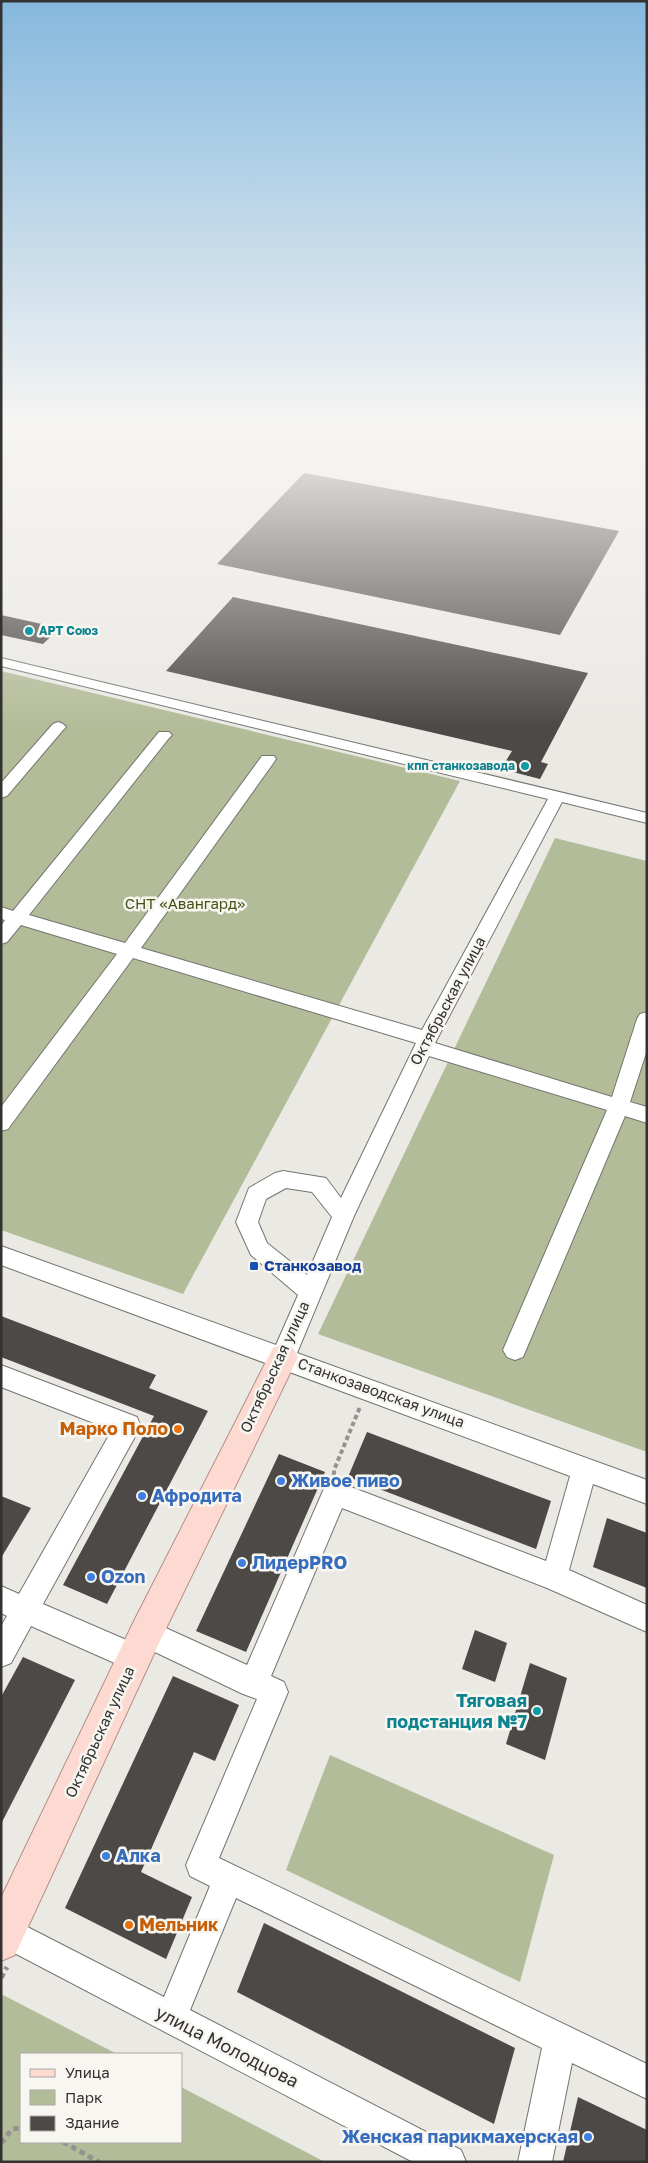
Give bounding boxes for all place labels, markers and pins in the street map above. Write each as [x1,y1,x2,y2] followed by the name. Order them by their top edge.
[39,623,99,638] place label: АРТ Союз
[23,625,35,637] marker: АРТ Союз
[407,758,515,773] place label: кпп станкозавода
[519,760,531,772] marker: кпп станкозавода
[264,1256,362,1274] place label: Станкозавод
[248,1260,260,1272] marker: Станкозавод
[59,1417,168,1439] place label: Марко Поло
[172,1423,184,1435] marker: Марко Поло
[291,1469,400,1491] place label: Живое пиво
[275,1475,287,1487] marker: Живое пиво
[152,1484,242,1506] place label: Афродита
[136,1490,148,1502] marker: Афродита
[252,1551,348,1573] place label: ЛидерPRO
[236,1557,248,1569] marker: ЛидерPRO
[101,1565,146,1587] place label: Ozon
[85,1571,97,1583] marker: Ozon
[386,1689,527,1732] place label: Тяговая подстанция №7
[531,1705,543,1717] marker: Тяговая подстанция №7
[116,1844,161,1866] place label: Алка
[100,1850,112,1862] marker: Алка
[139,1913,219,1935] place label: Мельник
[123,1919,135,1931] marker: Мельник
[342,2125,578,2147] place label: Женская парикмахерская
[582,2131,594,2143] marker: Женская парикмахерская

